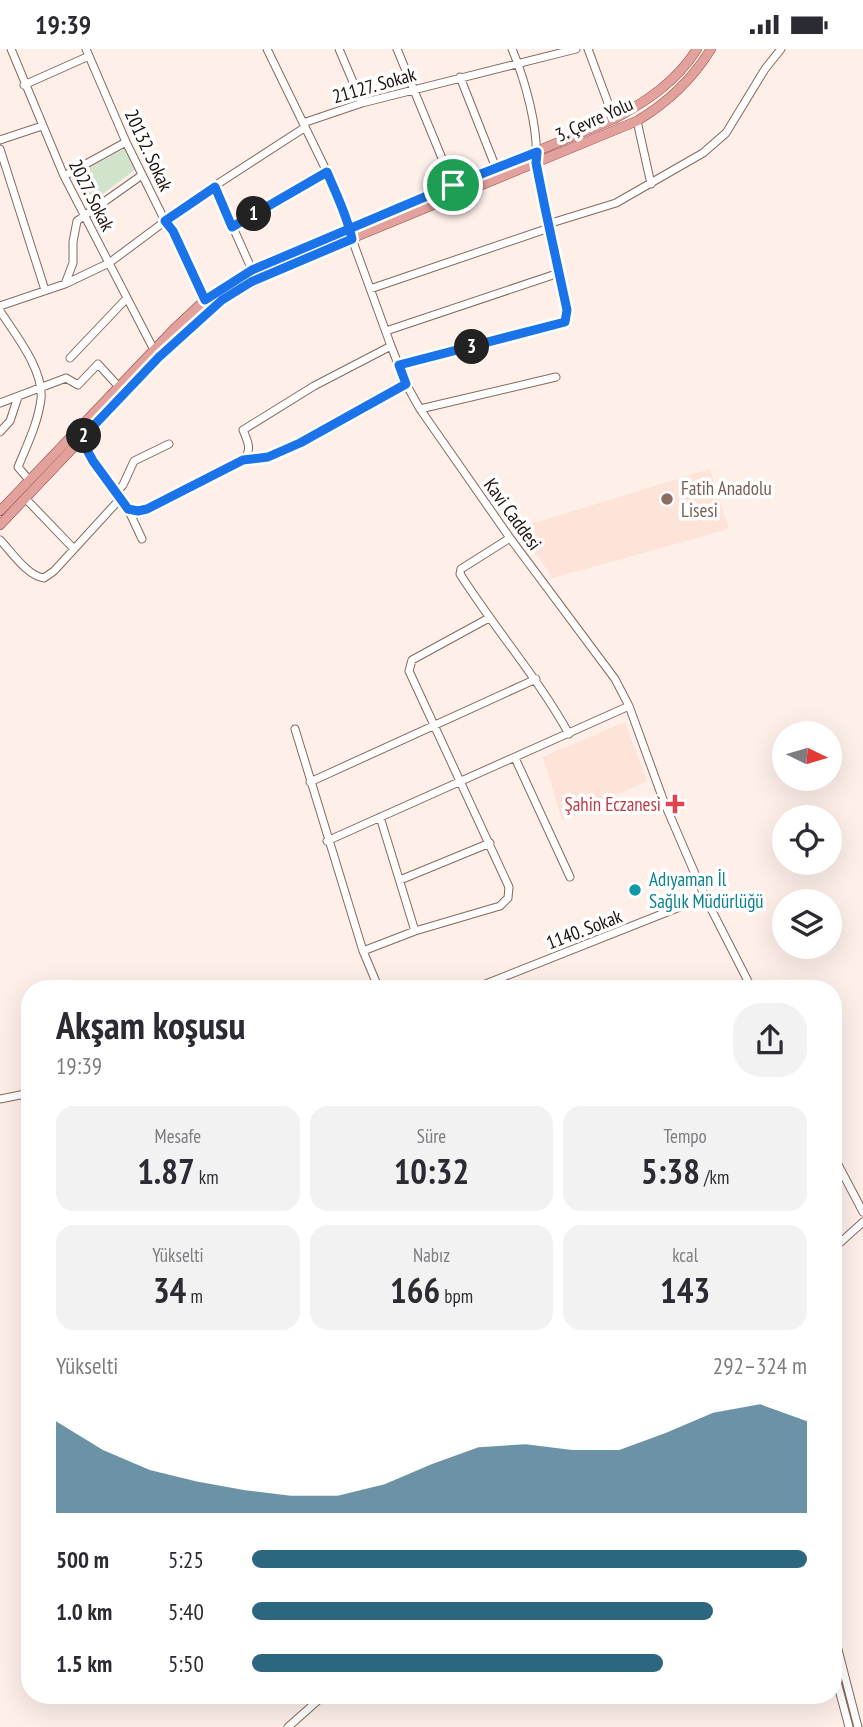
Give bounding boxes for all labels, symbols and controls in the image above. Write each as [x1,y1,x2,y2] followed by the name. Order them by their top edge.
[35,8,91,41] text: 19:39
[329,61,419,108] street label: 21127. Sokak
[551,91,637,147] street label: 3. Çevre Yolu
[120,105,179,195] street label: 20132. Sokak
[64,155,121,235] street label: 2027. Sokak
[423,155,483,215] pin
[434,166,472,204] icon: arrive
[236,197,272,231] pin: 1
[249,201,258,225] text: 1
[454,329,490,365] pin: 3
[467,334,476,358] text: 3
[66,419,102,453] pin: 2
[79,423,88,447] text: 2
[479,473,547,555] street label: Kavi Caddesi
[681,476,772,522] place label: Fatih Anadolu Lisesi
[659,491,675,507] marker: Fatih Anadolu Lisesi
[772,721,842,791] north arrow
[772,721,842,959] map controls
[565,792,661,816] place label: Şahin Eczanesi
[667,796,683,812] marker: Şahin Eczanesi
[772,805,842,875] button: locate
[649,867,764,913] place label: Adıyaman İl Sağlık Müdürlüğü
[627,882,643,898] marker: Adıyaman İl Sağlık Müdürlüğü
[772,889,842,959] button: layers
[543,903,626,954] street label: 1140. Sokak
[56,1000,245,1049] text: Akşam koşusu
[733,1003,807,1077] button: share
[56,1051,102,1080] text: 19:39
[155,1124,201,1148] text: Mesafe
[417,1124,446,1148] text: Süre
[664,1124,707,1148] text: Tempo
[137,1148,195,1194] text: 1.87
[394,1148,469,1194] text: 10:32
[641,1148,700,1194] text: 5:38
[195,1165,219,1189] text: km
[700,1165,729,1189] text: /km
[152,1243,204,1267] text: Yükselti
[413,1243,450,1267] text: Nabız
[672,1243,698,1267] text: kcal
[153,1267,186,1313] text: 34
[390,1267,440,1313] text: 166
[660,1267,710,1313] text: 143
[186,1284,203,1308] text: m
[440,1284,473,1308] text: bpm
[56,1351,118,1380] text: Yükselti
[713,1351,807,1380] text: 292–324 m
[56,1545,109,1574] text: 500 m
[168,1545,204,1574] text: 5:25
[56,1597,112,1626] text: 1.0 km
[168,1597,204,1626] text: 5:40
[56,1649,112,1678] text: 1.5 km
[168,1649,204,1678] text: 5:50

